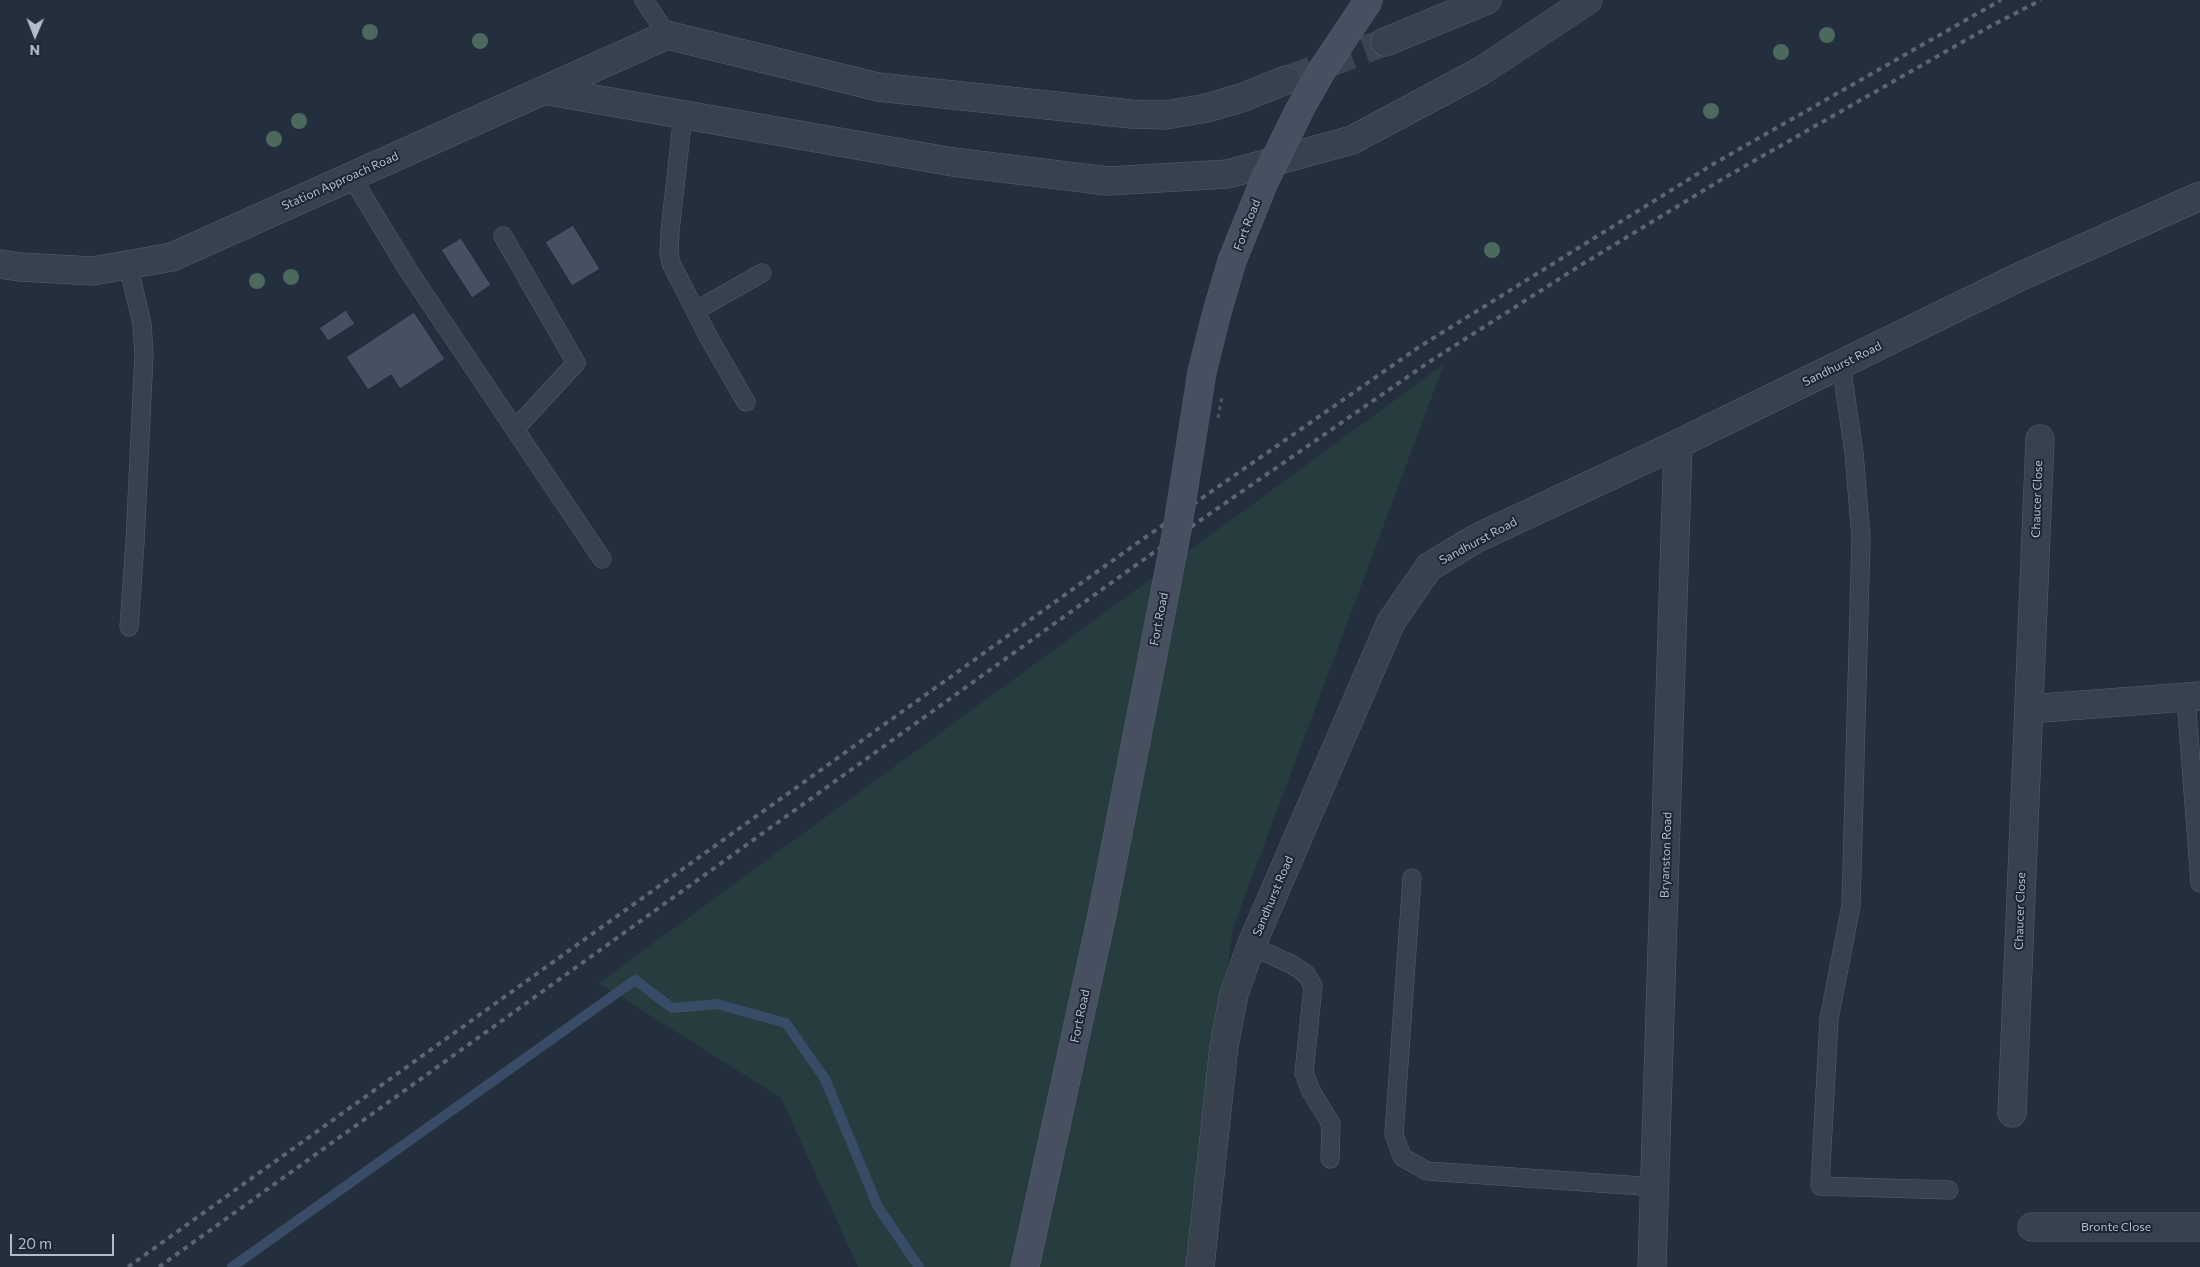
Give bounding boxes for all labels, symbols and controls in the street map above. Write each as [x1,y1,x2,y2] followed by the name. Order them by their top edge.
[10,10,60,60] north arrow
[29,42,40,59] text: N
[279,149,401,213] street label: Station Approach Road
[1231,197,1263,253] street label: Fort Road
[1800,339,1884,389] street label: Sandhurst Road
[2028,460,2046,538] street label: Chaucer Close
[1437,514,1519,568] street label: Sandhurst Road
[1147,591,1171,647] street label: Fort Road
[1657,812,1675,898] street label: Bryanston Road
[1250,854,1296,938] street label: Sandhurst Road
[2011,872,2029,950] street label: Chaucer Close
[1067,988,1093,1044] street label: Fort Road
[2081,1220,2151,1234] street label: Bronte Close
[12,1224,116,1256] scale bar
[18,1234,52,1252] text: 20 m

